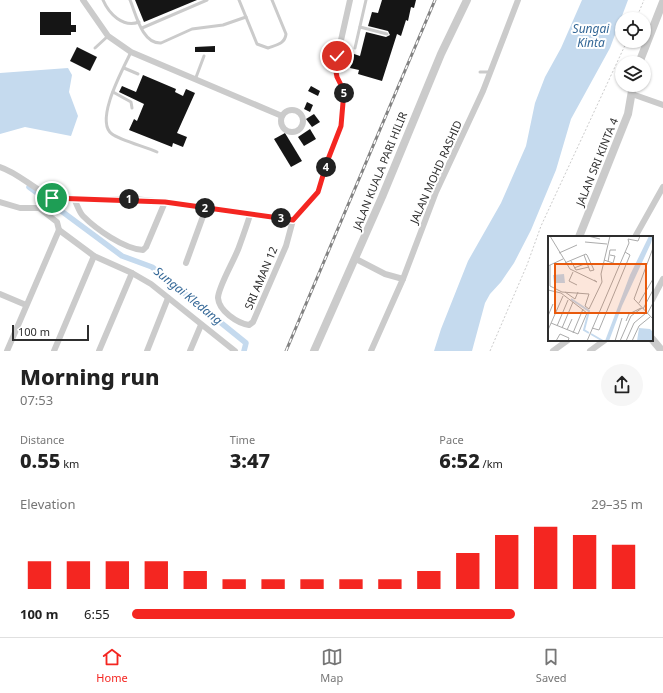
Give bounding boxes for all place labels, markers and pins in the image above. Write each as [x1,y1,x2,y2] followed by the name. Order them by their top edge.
[320,39,354,73] pin
[334,83,354,103] pin: 5
[316,157,336,177] pin: 4
[35,181,69,215] pin
[119,189,139,209] pin: 1
[195,198,215,218] pin: 2
[271,208,291,228] pin: 3

